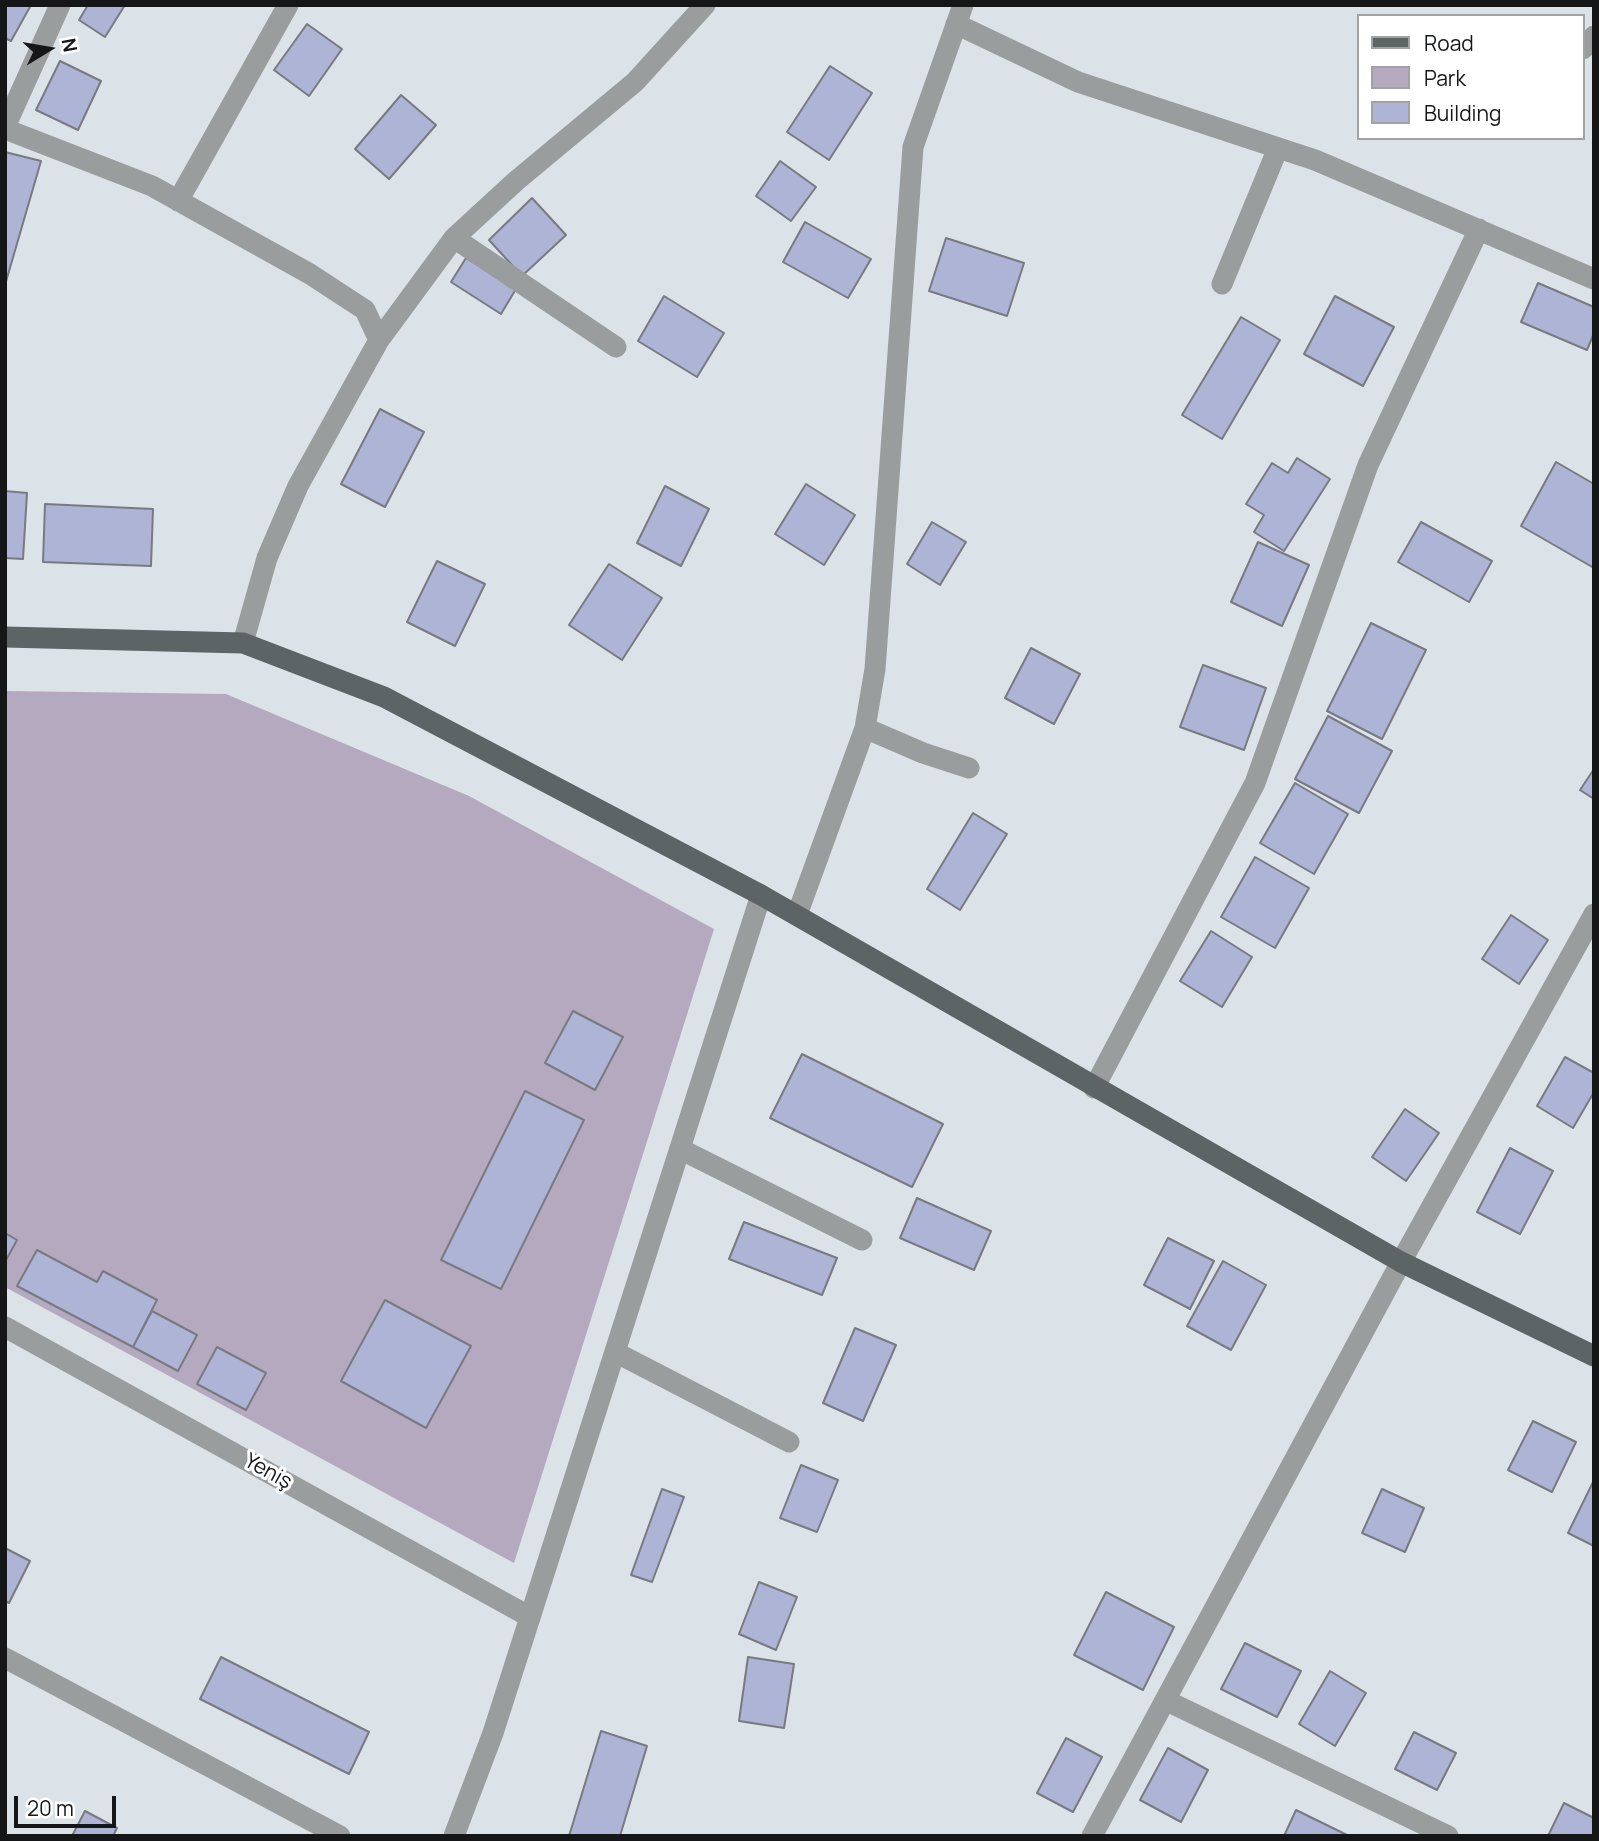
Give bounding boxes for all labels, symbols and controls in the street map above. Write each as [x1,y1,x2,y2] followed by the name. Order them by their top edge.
[14,14,84,84] north arrow
[1358,14,1585,140] legend
[1424,29,1474,57] text: Road
[56,36,84,54] text: N
[1424,64,1466,92] text: Park
[1424,99,1501,127] text: Building
[240,1449,296,1495] street label: Yeniş
[18,1782,119,1826] scale bar
[27,1794,74,1822] text: 20 m

